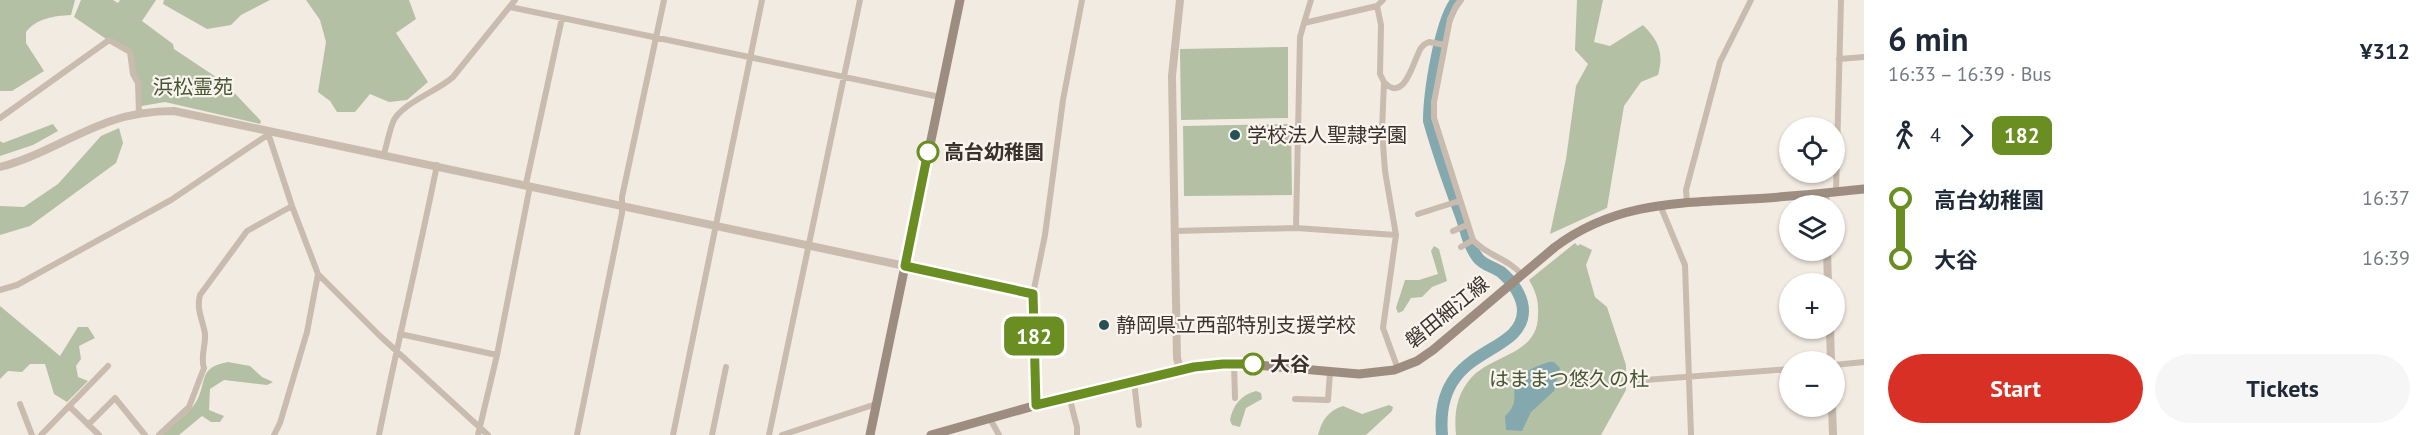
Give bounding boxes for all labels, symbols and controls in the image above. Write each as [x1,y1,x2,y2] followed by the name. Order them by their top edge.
[1888,17,1969,60] text: 6 min
[2360,37,2410,65] text: ¥312
[1888,61,2052,87] text: 16:33 – 16:39 · Bus
[153,74,233,100] park label: 浜松霊苑
[1779,117,1845,417] map controls
[1779,117,1845,183] button: locate
[1888,119,1921,152] icon: walk
[1950,119,1983,152] icon: forward
[1247,122,1407,148] place label: 学校法人聖隷学園
[1930,122,1941,148] text: 4
[2004,122,2040,149] text: 182
[1228,128,1242,142] marker: 学校法人聖隷学園
[944,139,1044,165] place label: 高台幼稚園
[917,141,939,163] marker: 高台幼稚園
[2362,185,2410,211] text: 16:37
[1934,186,2044,214] text: 高台幼稚園
[1779,195,1845,261] button: layers
[2362,245,2410,271] text: 16:39
[1934,246,1978,274] text: 大谷
[1400,270,1494,354] street label: 磐田細江線
[1779,273,1845,339] button: +
[1116,312,1356,338] place label: 静岡県立西部特別支援学校
[1000,316,1068,356] line badge: 182
[1097,318,1111,332] marker: 静岡県立西部特別支援学校
[1016,323,1052,350] text: 182
[1270,351,1310,377] place label: 大谷
[1779,351,1845,417] button: −
[1242,353,1264,375] marker: 大谷
[1888,354,2143,423] button: Start
[2155,354,2410,423] button: Tickets
[1489,366,1649,392] park label: はままつ悠久の杜

